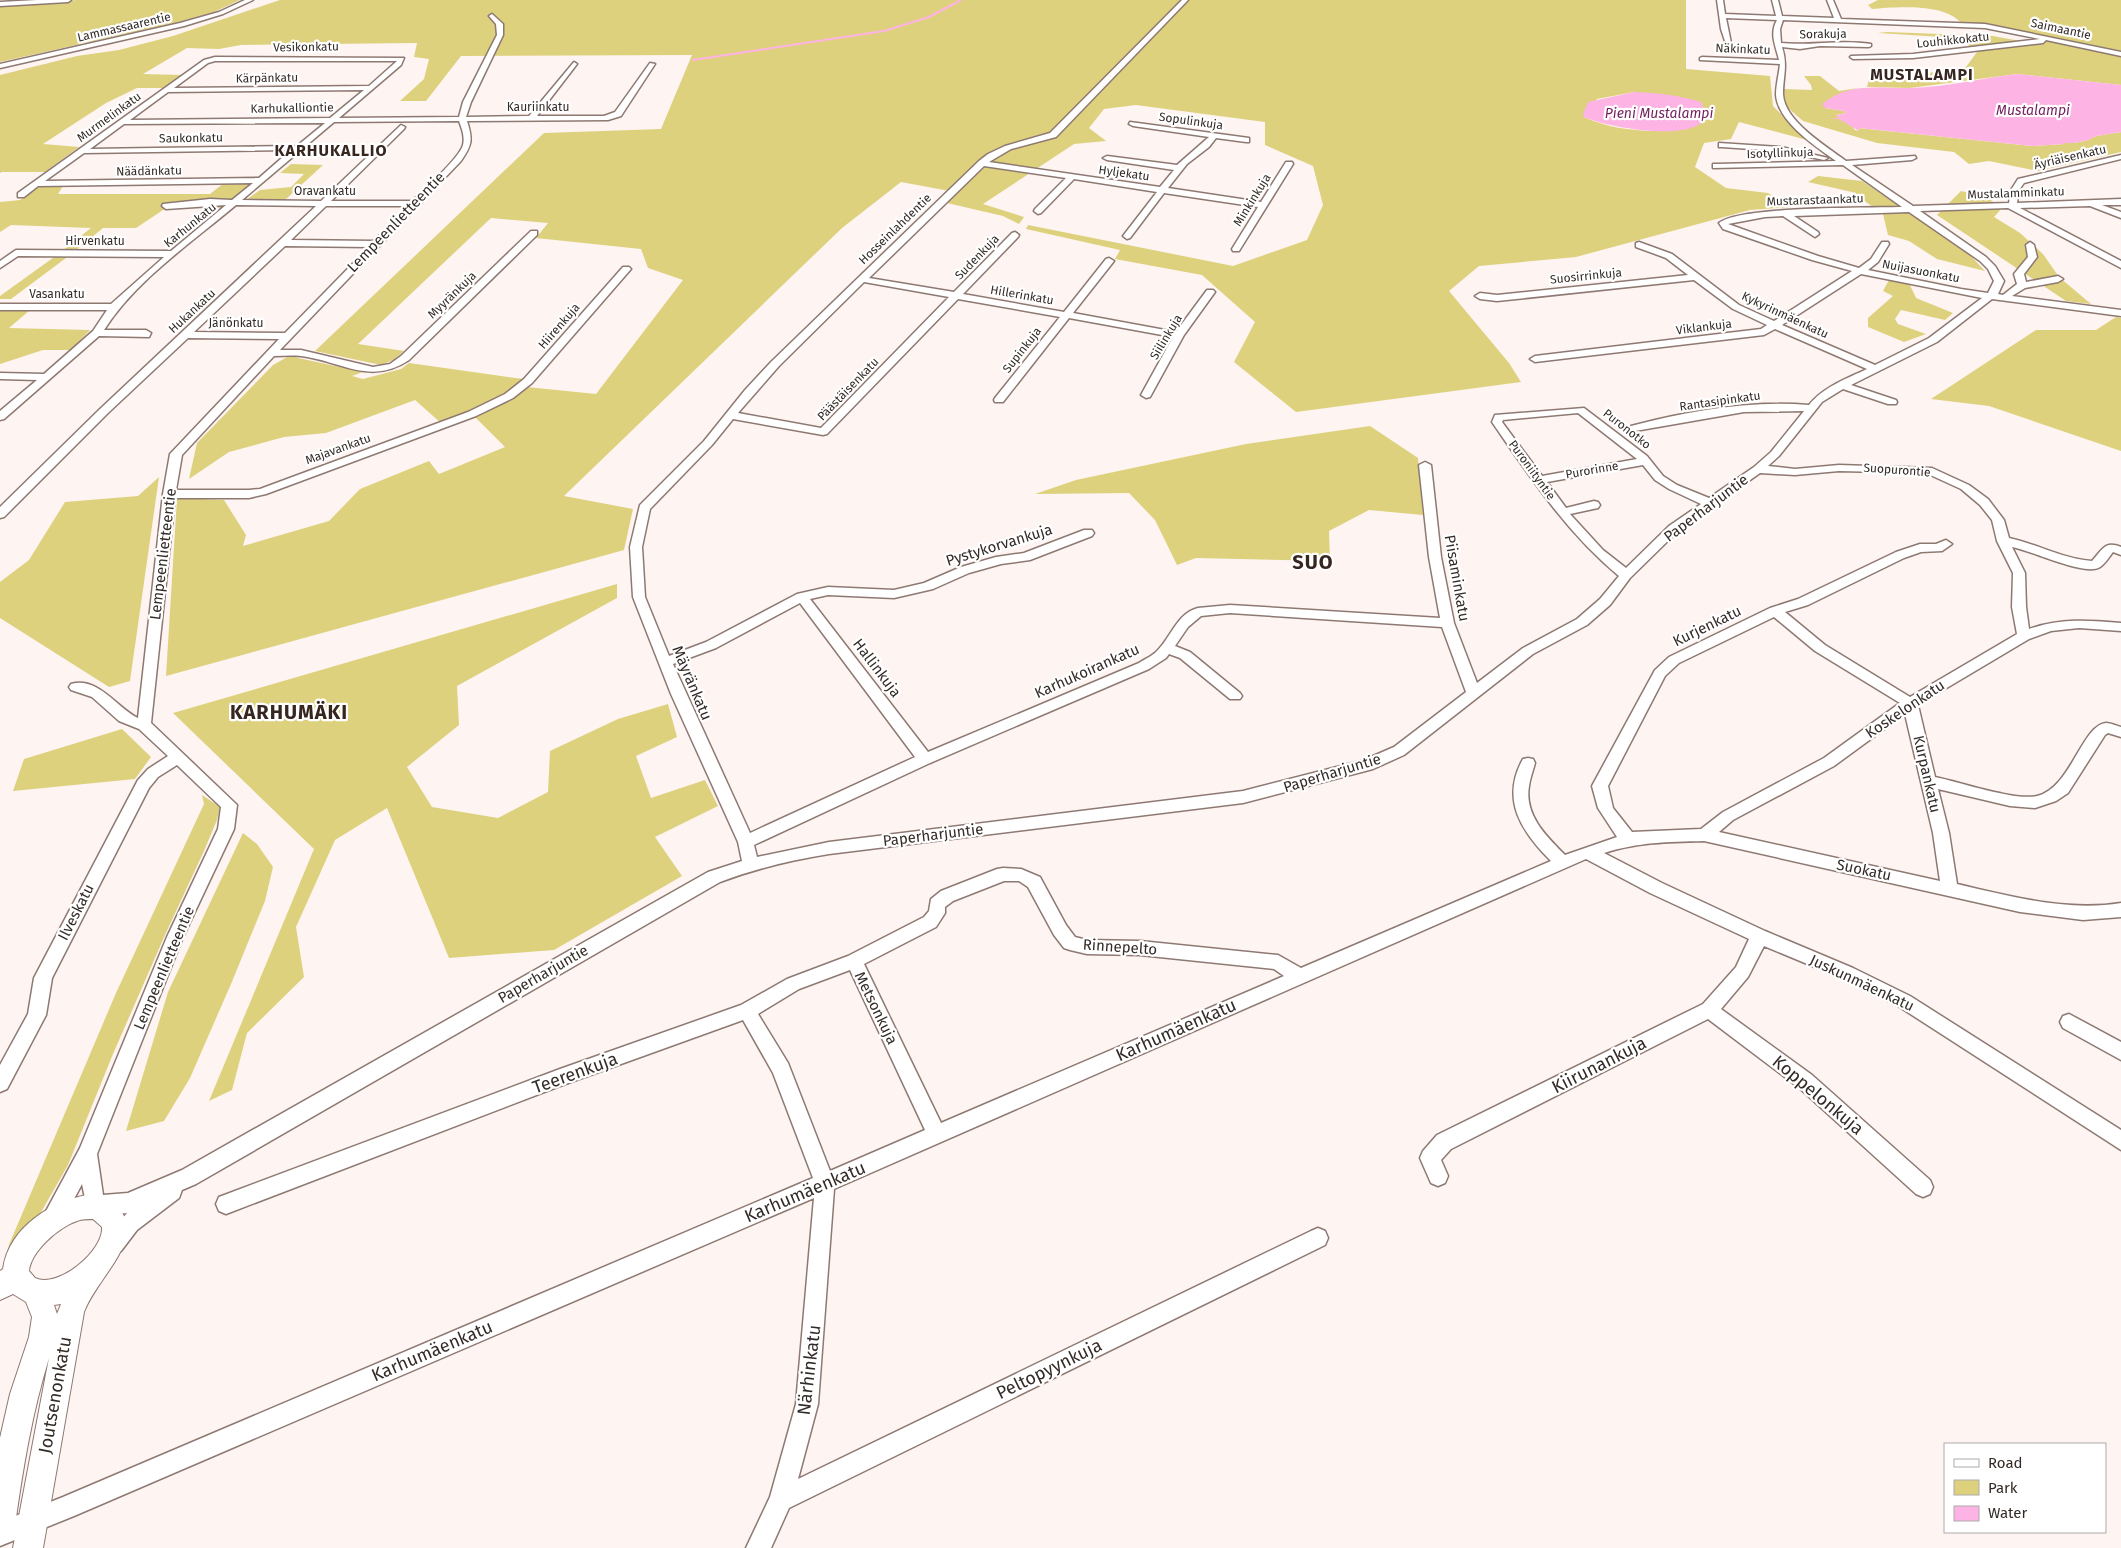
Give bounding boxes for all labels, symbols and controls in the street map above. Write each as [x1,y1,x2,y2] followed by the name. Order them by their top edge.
[76,9,172,45] street label: Lammassaarentie
[2030,16,2092,42] street label: Saimaantie
[1799,27,1847,41] street label: Sorakuja
[1916,29,1990,51] street label: Louhikkokatu
[273,39,339,55] street label: Vesikonkatu
[1715,41,1771,57] street label: Näkinkatu
[1870,65,1974,84] district label: MUSTALAMPI
[236,70,298,86] street label: Kärpänkatu
[74,89,144,145] street label: Murmelinkatu
[250,100,334,116] street label: Karhukalliontie
[507,100,569,114] street label: Kauriinkatu
[1996,102,2070,119] water label: Mustalampi
[1605,105,1713,122] water label: Pieni Mustalampi
[1158,110,1224,132] street label: Sopulinkuja
[159,130,223,146] street label: Saukonkatu
[274,141,388,160] district label: KARHUKALLIO
[2032,141,2107,172] street label: Äyriäisenkatu
[1746,145,1814,161] street label: Isotyllinkuja
[1098,162,1150,184] street label: Hyljekatu
[116,163,182,179] street label: Näädänkatu
[343,168,449,276] street label: Lempeenlietteentie
[1230,171,1274,229] street label: Minkinkuja
[294,184,356,198] street label: Oravankatu
[1967,184,2065,202] street label: Mustalamminkatu
[856,191,934,267] street label: Hosseinlahdentie
[1766,191,1864,209] street label: Mustarastaankatu
[161,200,219,250] street label: Karhunkatu
[952,232,1002,282] street label: Sudenkuja
[65,234,125,248] street label: Hirvenkatu
[1881,257,1961,285] street label: Nuijasuonkatu
[1549,265,1623,287] street label: Suosirrinkuja
[425,268,479,322] street label: Myyränkuja
[989,283,1055,307] street label: Hillerinkatu
[166,286,218,336] street label: Hukankatu
[29,287,85,301] street label: Vasankatu
[1739,289,1831,341] street label: Kykyrinmäenkatu
[535,300,583,352] street label: Hiirenkuja
[1147,312,1185,362] street label: Siilinkuja
[208,316,264,330] street label: Jänönkatu
[1675,317,1733,337] street label: Viklankuja
[1000,324,1044,376] street label: Supinkuja
[815,355,881,423] street label: Päästäisenkatu
[1679,388,1761,414] street label: Rantasipinkatu
[1600,406,1654,452] street label: Puronotko
[303,431,373,467] street label: Majavankatu
[1506,437,1558,503] street label: Puroniityntie
[1564,458,1620,482] street label: Purorinne
[1863,461,1931,479] street label: Suopurontie
[1660,470,1752,546] street label: Paperharjuntie
[146,487,180,621] street label: Lempeenlietteentie
[944,520,1054,570] street label: Pystykorvankuja
[1441,533,1473,623] street label: Piisaminkatu
[1292,550,1334,574] district label: SUO
[1670,602,1744,650] street label: Kurjenkatu
[849,635,905,701] street label: Hallinkuja
[1032,640,1142,702] street label: Karhukoirankatu
[668,643,716,723] street label: Mäyränkatu
[1862,676,1948,742] street label: Koskelonkatu
[230,700,348,724] district label: KARHUMÄKI
[1909,734,1945,814] street label: Kurpankatu
[1281,750,1383,796] street label: Paperharjuntie
[882,820,984,850] street label: Paperharjuntie
[1835,855,1893,885] street label: Suokatu
[54,881,98,943] street label: Ilveskatu
[130,903,198,1033] street label: Lempeenlietteentie
[1082,935,1158,959] street label: Rinnepelto
[495,941,591,1007] street label: Paperharjuntie
[1807,951,1917,1015] street label: Juskunmäenkatu
[851,969,901,1047] street label: Metsonkuja
[1112,994,1240,1066] street label: Karhumäenkatu
[1548,1032,1650,1098] street label: Kiirunankuja
[529,1047,621,1099] street label: Teerenkuja
[1768,1050,1868,1140] street label: Koppelonkuja
[741,1157,869,1227] street label: Karhumäenkatu
[368,1316,496,1386] street label: Karhumäenkatu
[793,1324,825,1416] street label: Närhinkatu
[992,1334,1106,1404] street label: Peltopyynkuja
[34,1335,76,1455] street label: Joutsenonkatu
[1944,1443,2106,1533] legend
[1988,1454,2023,1472] text: Road
[1988,1479,2018,1497] text: Park
[1988,1504,2027,1522] text: Water

